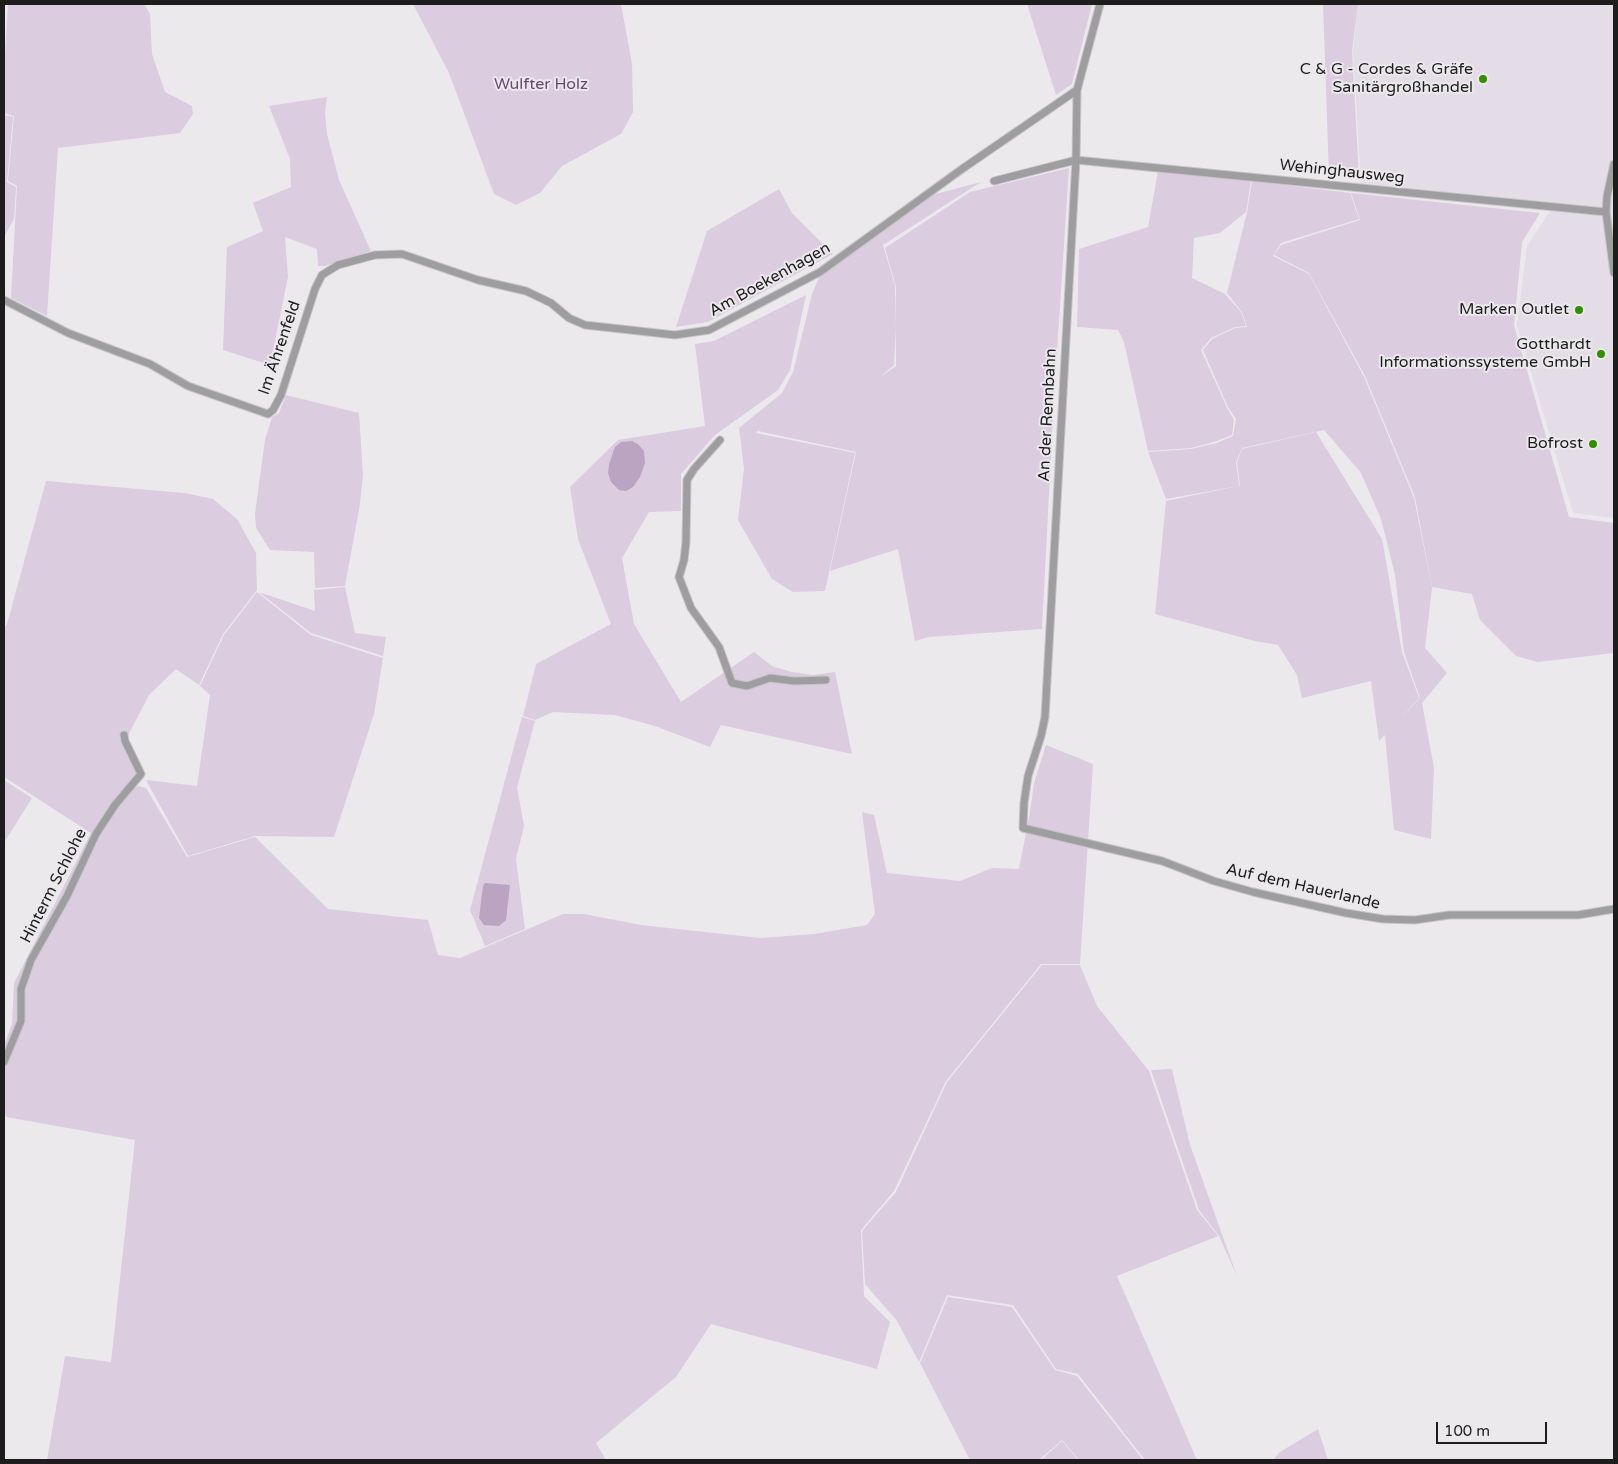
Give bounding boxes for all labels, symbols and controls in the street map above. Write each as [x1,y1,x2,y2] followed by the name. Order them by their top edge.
[1300,60,1473,98] place label: C & G - Cordes & Gräfe Sanitärgroßhandel
[1477,73,1489,85] marker: C & G - Cordes & Gräfe Sanitärgroßhandel
[494,75,588,95] park label: Wulfter Holz
[1278,156,1406,188] street label: Wehinghausweg
[706,239,834,321] street label: Am Boekenhagen
[255,298,305,398] street label: Im Ährenfeld
[1459,300,1569,320] place label: Marken Outlet
[1573,304,1585,316] marker: Marken Outlet
[1379,335,1591,373] place label: Gotthardt Informationssysteme GmbH
[1035,348,1061,482] street label: An der Rennbahn
[1595,348,1607,360] marker: Gotthardt Informationssysteme GmbH
[1527,434,1583,454] place label: Bofrost
[1587,438,1599,450] marker: Bofrost
[17,825,91,947] street label: Hinterm Schlohe
[1224,860,1382,914] street label: Auf dem Hauerlande
[1438,1412,1549,1444] scale bar
[1444,1422,1490,1440] text: 100 m

